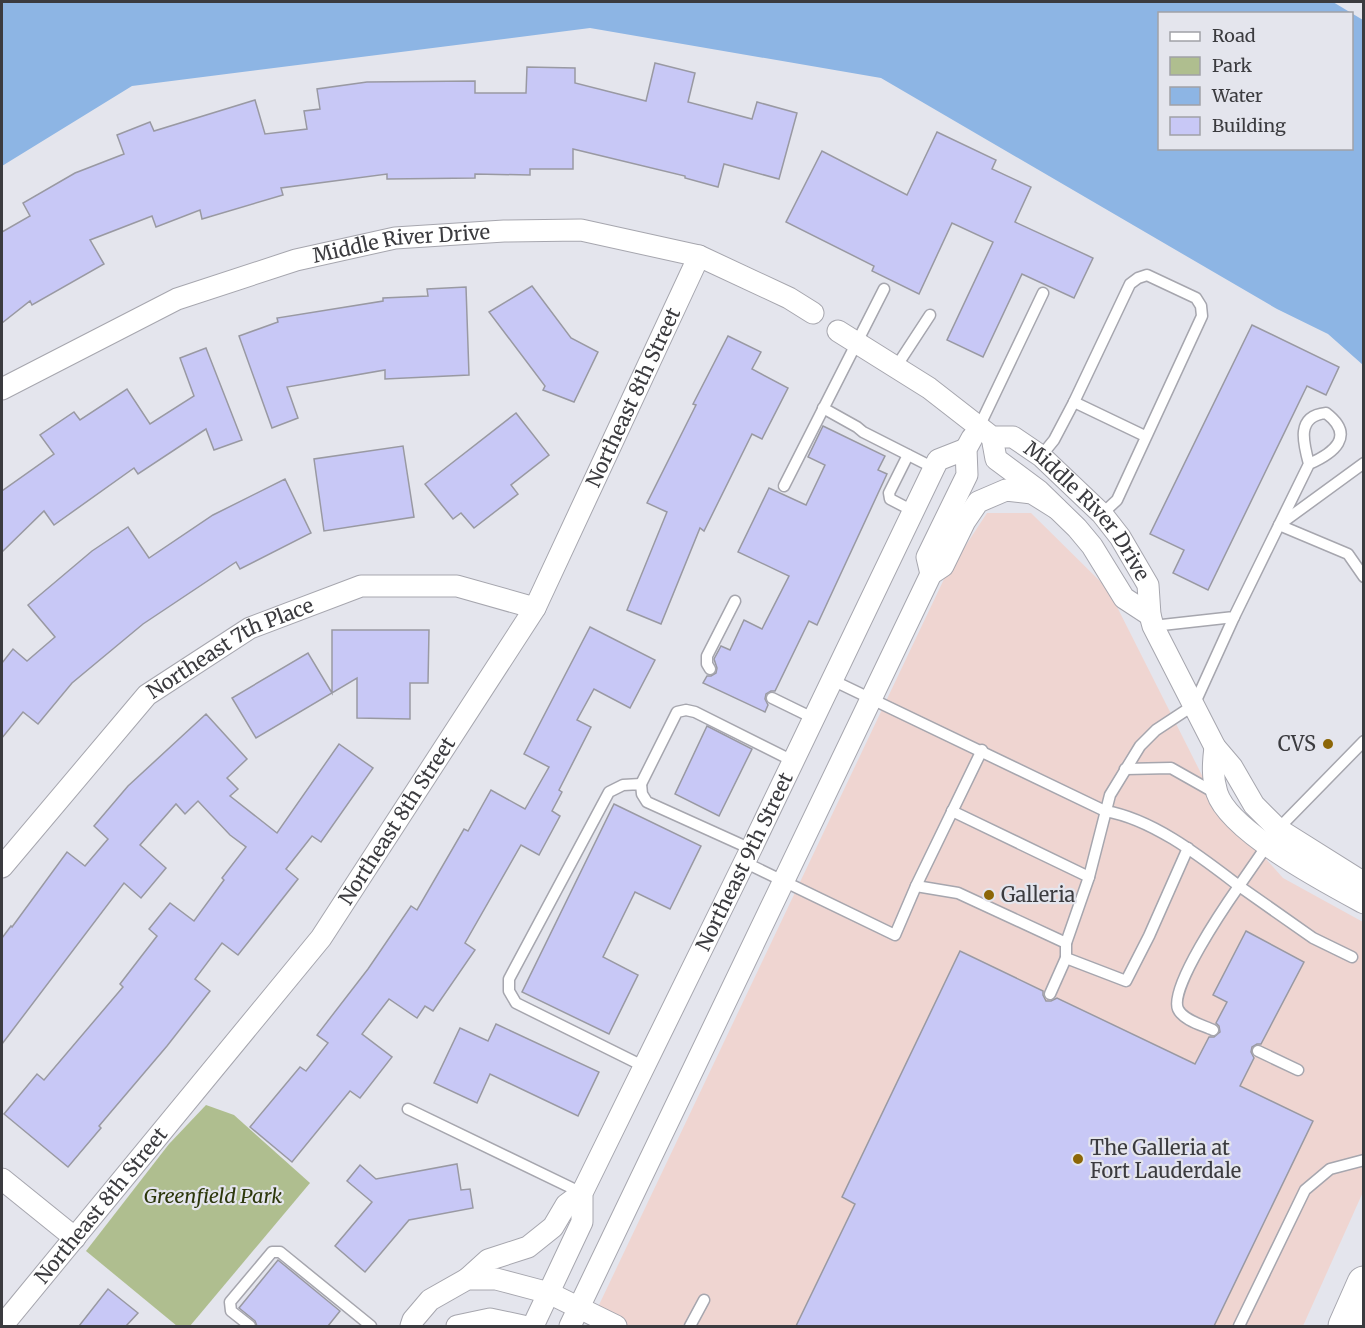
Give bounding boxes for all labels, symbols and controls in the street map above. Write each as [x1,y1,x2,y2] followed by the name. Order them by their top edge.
[1158,12,1353,150] legend
[1212,24,1256,47] text: Road
[1212,54,1253,77] text: Park
[1211,84,1263,107] text: Water
[1212,114,1286,137] text: Building
[310,219,491,268] street label: Middle River Drive
[580,303,685,491] street label: Northeast 8th Street
[1020,435,1156,585] street label: Middle River Drive
[142,592,317,704] street label: Northeast 7th Place
[1278,731,1316,756] place label: CVS
[333,732,460,909] street label: Northeast 8th Street
[1321,737,1335,751] marker: CVS
[690,768,798,955] street label: Northeast 9th Street
[1001,882,1076,907] place label: Galleria
[982,888,996,902] marker: Galleria
[29,1122,172,1289] street label: Northeast 8th Street
[1090,1135,1241,1183] place label: The Galleria at Fort Lauderdale
[1071,1152,1085,1166] marker: The Galleria at Fort Lauderdale
[144,1183,282,1208] park label: Greenfield Park

